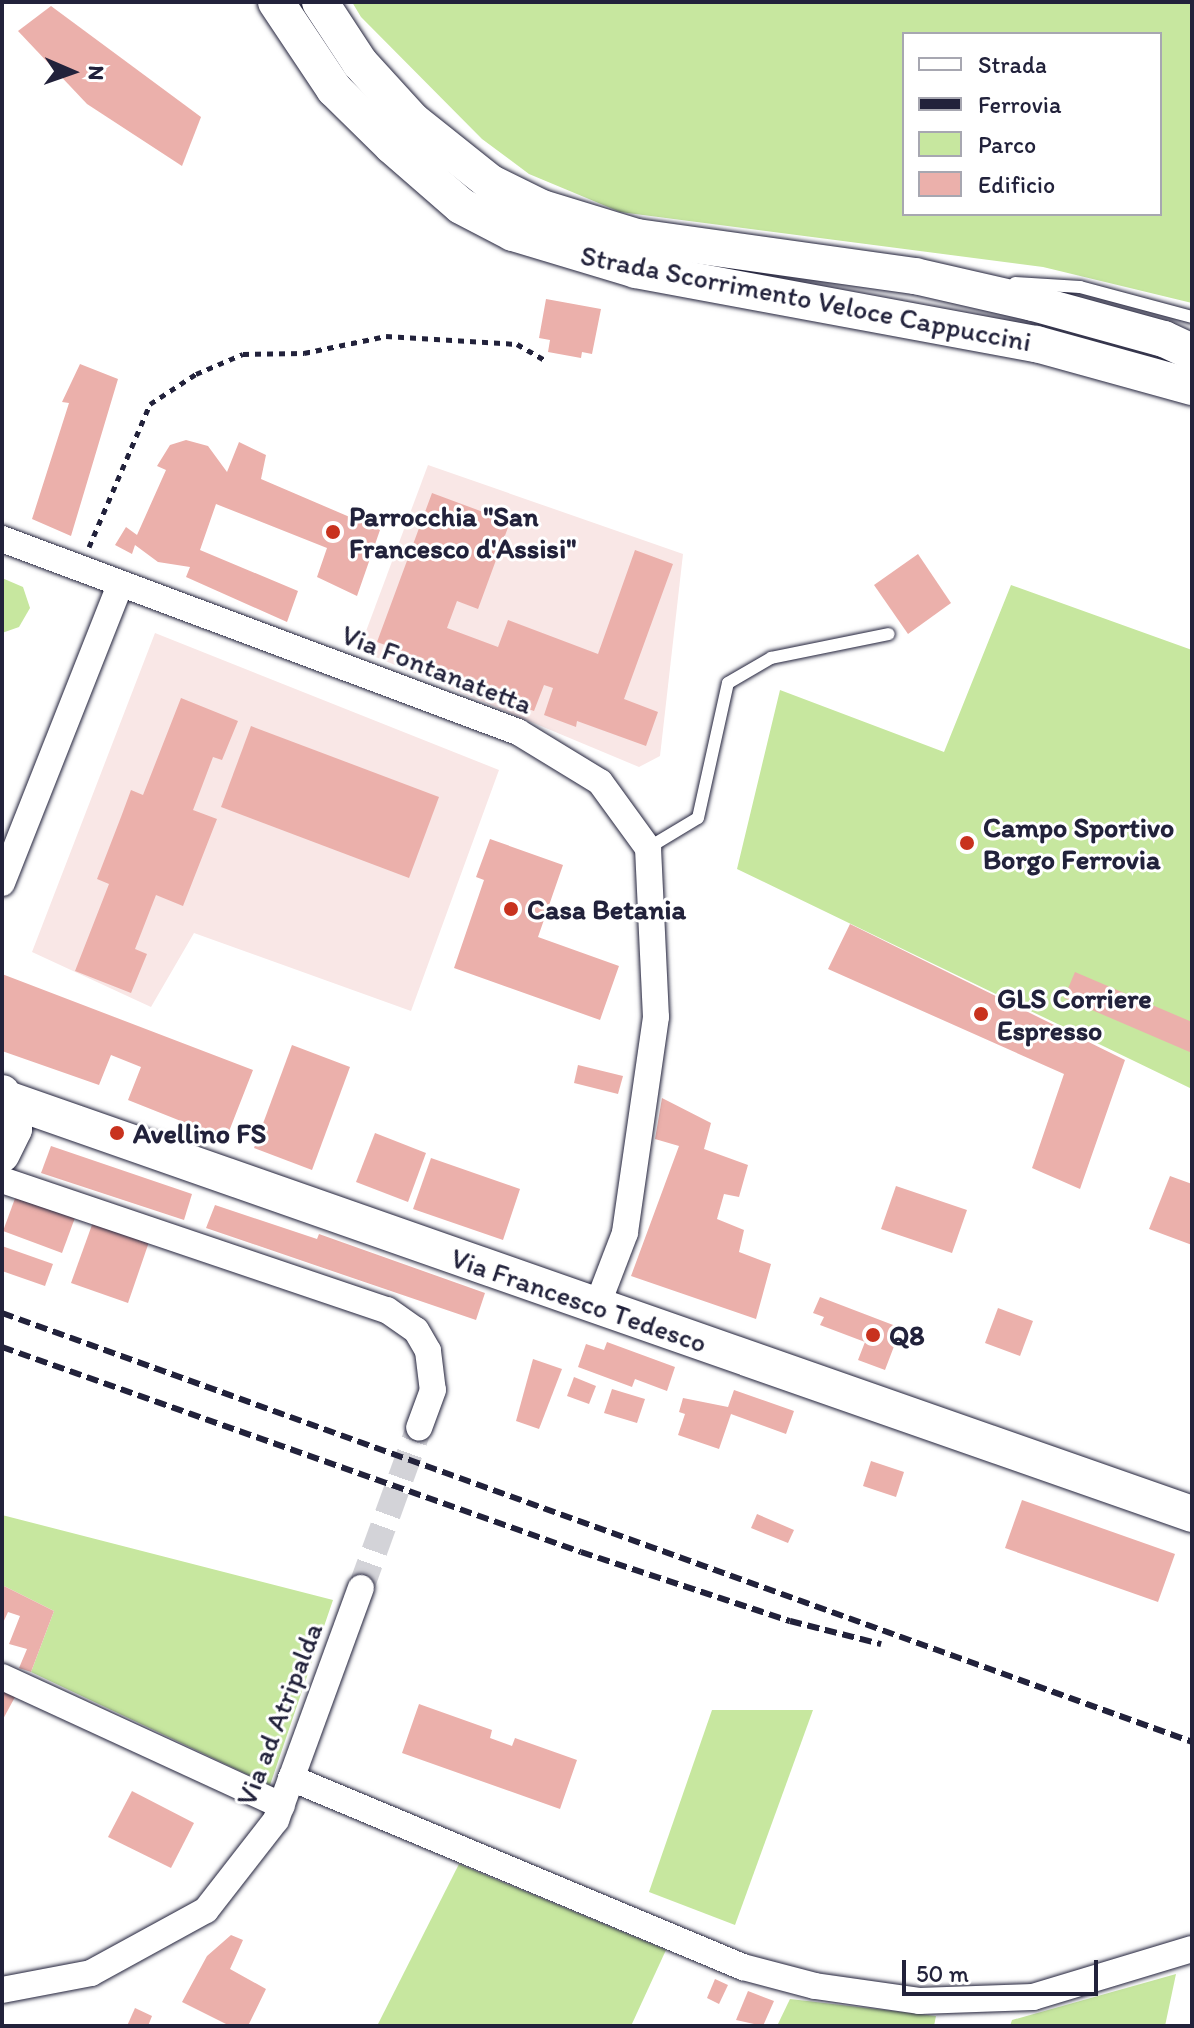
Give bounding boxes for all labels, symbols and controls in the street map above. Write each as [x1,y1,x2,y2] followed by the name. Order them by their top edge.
[32,32,112,112] north arrow
[902,32,1162,216] legend
[978,50,1047,79] text: Strada
[83,65,110,81] text: N
[978,90,1061,119] text: Ferrovia
[978,130,1036,159] text: Parco
[978,170,1055,199] text: Edificio
[578,238,1034,358] street label: Strada Scorrimento Veloce Cappuccini
[349,499,577,565] place label: Parrocchia "San Francesco d'Assisi"
[324,523,342,541] marker: Parrocchia "San Francesco d'Assisi"
[338,618,536,720] street label: Via Fontanatetta
[983,810,1174,876] place label: Campo Sportivo Borgo Ferrovia
[958,834,976,852] marker: Campo Sportivo Borgo Ferrovia
[527,892,684,926] place label: Casa Betania
[502,900,520,918] marker: Casa Betania
[997,981,1152,1047] place label: GLS Corriere Espresso
[972,1005,990,1023] marker: GLS Corriere Espresso
[133,1116,266,1150] place label: Avellino FS
[108,1124,126,1142] marker: Avellino FS
[448,1241,710,1359] street label: Via Francesco Tedesco
[889,1318,925,1352] place label: Q8
[864,1326,882,1344] marker: Q8
[229,1618,329,1810] street label: Via ad Atripalda
[906,1944,1102,1994] scale bar
[916,1959,969,1988] text: 50 m

